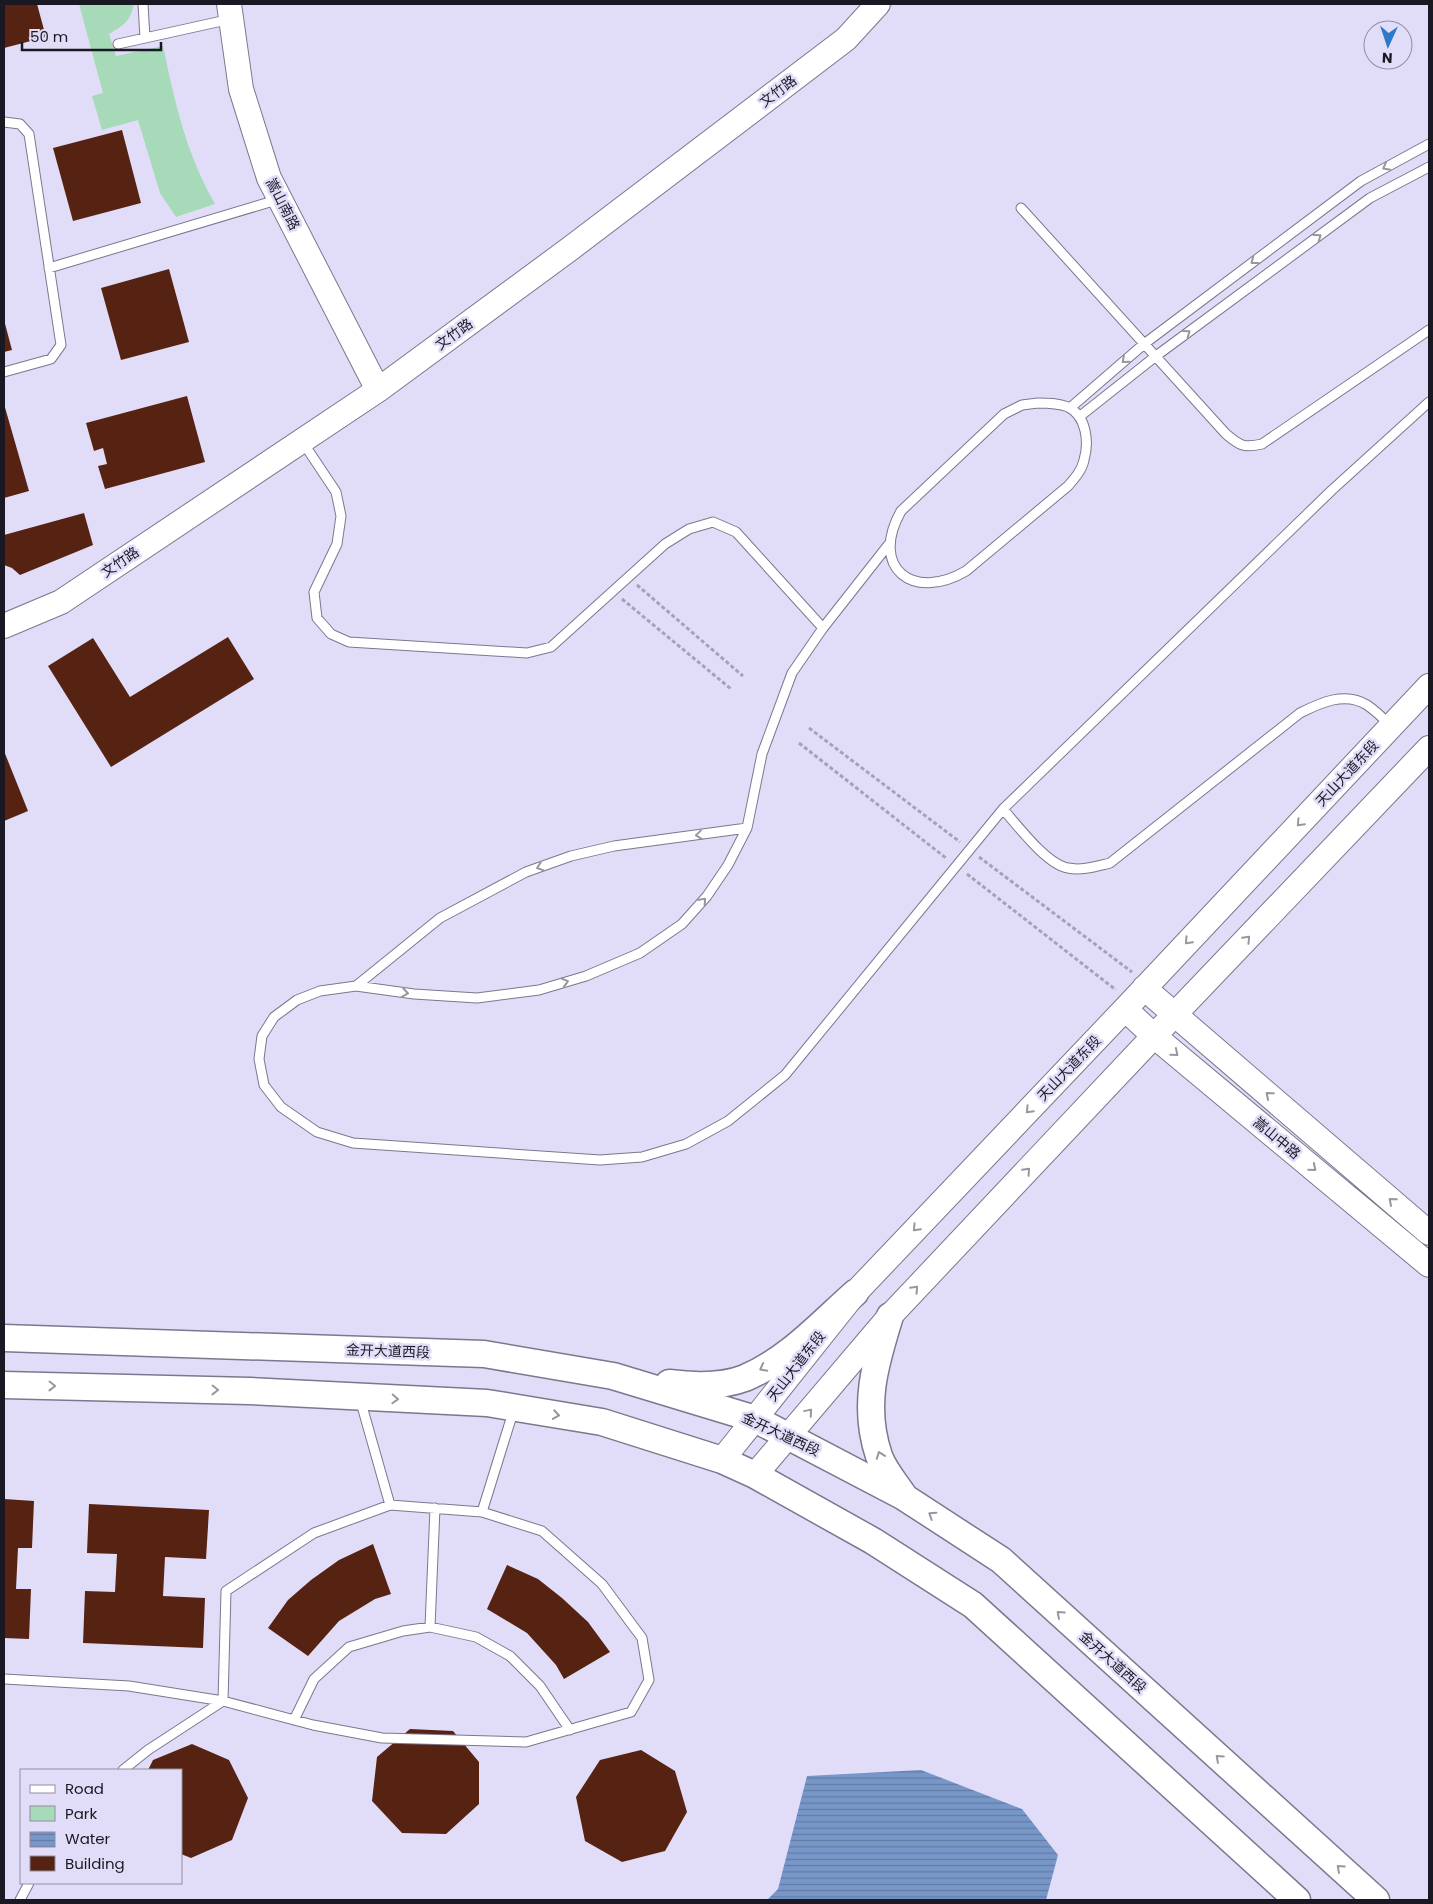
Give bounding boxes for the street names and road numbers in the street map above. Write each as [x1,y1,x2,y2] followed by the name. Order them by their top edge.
[755,70,801,112] street label: 文竹路
[261,175,305,233] street label: 嵩山南路
[431,314,477,354] street label: 文竹路
[97,542,143,582] street label: 文竹路
[1311,735,1383,811] street label: 天山大道东段
[1033,1031,1105,1105] street label: 天山大道东段
[1249,1112,1305,1164] street label: 嵩山中路
[762,1327,830,1405] street label: 天山大道东段
[346,1340,430,1362] street label: 金开大道西段
[739,1407,823,1461] street label: 金开大道西段
[1075,1626,1151,1698] street label: 金开大道西段

